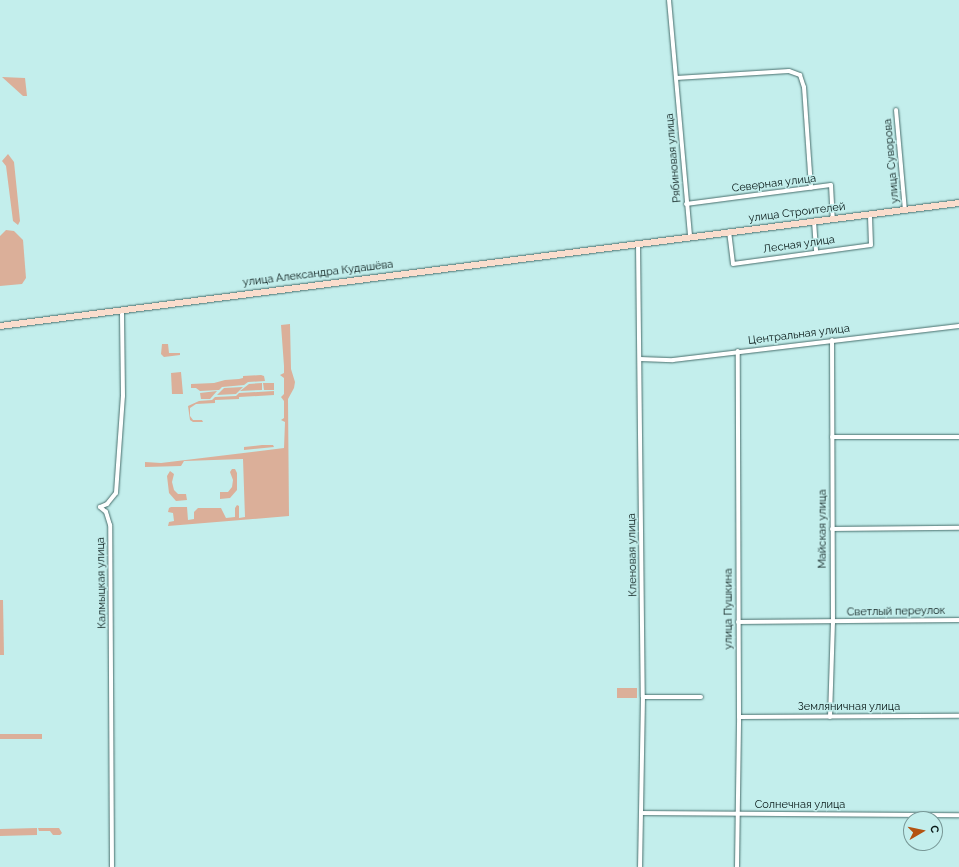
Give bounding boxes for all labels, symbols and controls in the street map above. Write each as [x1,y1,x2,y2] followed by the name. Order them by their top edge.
[663,113,685,203] street label: Рябиновая улица
[882,118,902,204] street label: улица Суворова
[731,172,817,196] street label: Северная улица
[748,201,846,225] street label: улица Строителей
[762,233,836,257] street label: Лесная улица
[242,258,394,290] street label: улица Александра Кудашёва
[747,322,851,348] street label: Центральная улица
[816,489,830,569] street label: Майская улица
[626,513,640,597] street label: Кленовая улица
[95,537,109,629] street label: Калмыцкая улица
[722,568,736,650] street label: улица Пушкина
[847,605,945,619] street label: Светлый переулок
[798,700,900,714] street label: Земляничная улица
[755,798,845,812] street label: Солнечная улица
[903,811,943,851] north arrow
[927,824,941,834] text: С

